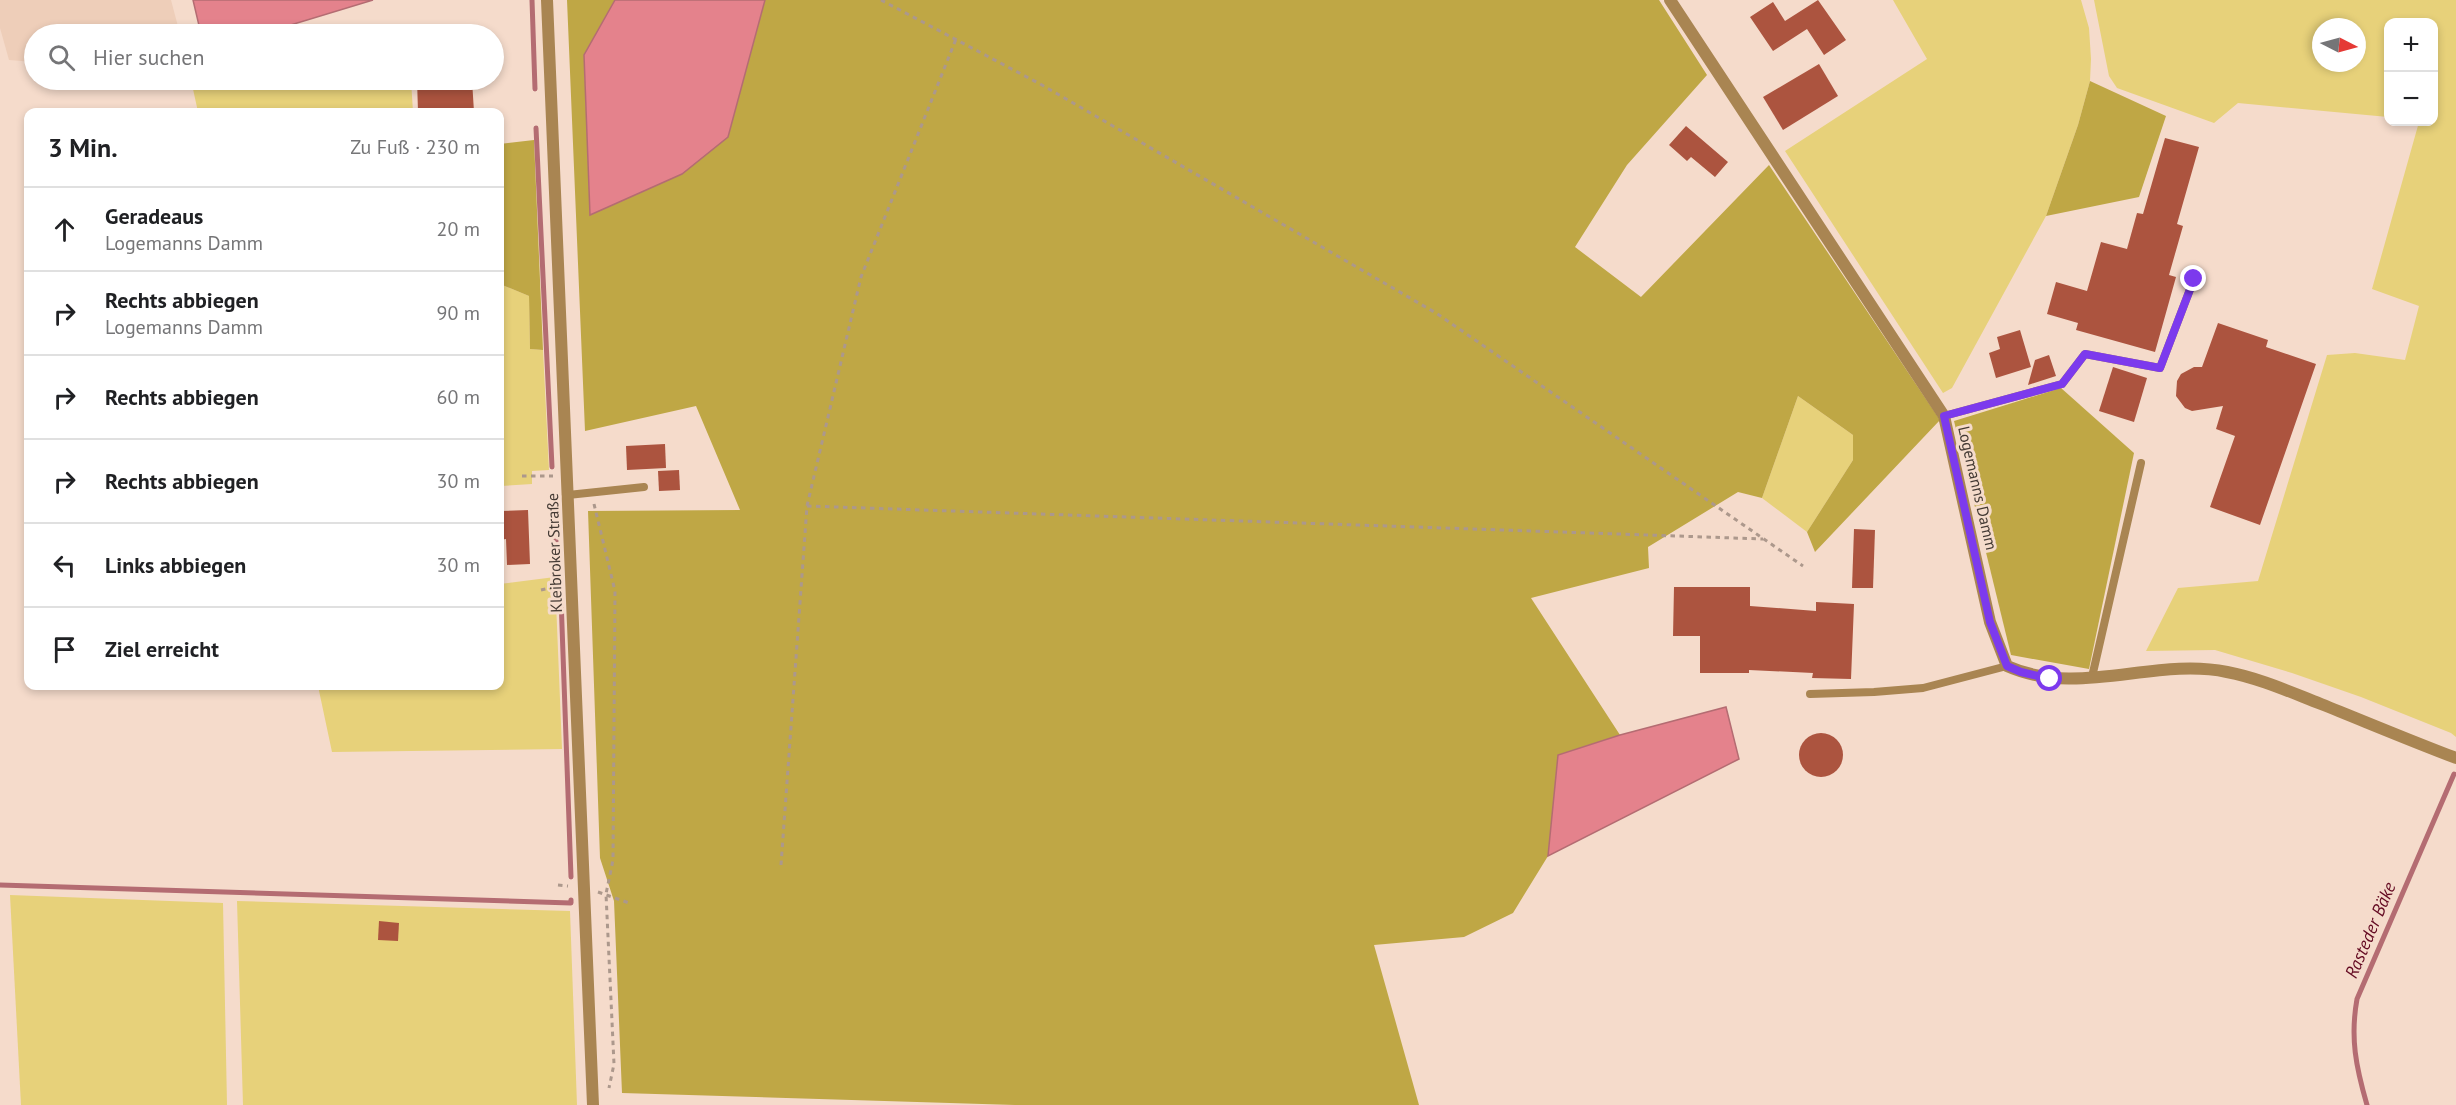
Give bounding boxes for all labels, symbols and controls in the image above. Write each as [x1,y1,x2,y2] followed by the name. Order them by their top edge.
[2312,18,2366,72] north arrow
[2384,18,2438,126] map controls
[2384,18,2438,72] button: +
[24,24,504,90] search box
[45,41,78,74] icon: search
[93,43,205,71] text: Hier suchen
[2384,72,2438,126] button: −
[48,131,118,164] text: 3 Min.
[350,134,480,160] text: Zu Fuß · 230 m
[105,202,203,230] text: Geradeaus
[48,213,81,246] icon: ahead
[437,216,480,242] text: 20 m
[105,230,263,256] text: Logemanns Damm
[2180,265,2206,291] route end
[105,286,259,314] text: Rechts abbiegen
[48,297,81,330] icon: right
[437,300,480,326] text: 90 m
[105,314,263,340] text: Logemanns Damm
[48,381,81,414] icon: right
[105,383,259,411] text: Rechts abbiegen
[437,384,480,410] text: 60 m
[1954,424,2002,552] street label: Logemanns Damm
[48,465,81,498] icon: right
[105,467,259,495] text: Rechts abbiegen
[437,468,480,494] text: 30 m
[542,493,566,613] street label: Kleibroker Straße
[48,549,81,582] icon: left
[105,551,246,579] text: Links abbiegen
[437,552,480,578] text: 30 m
[48,633,81,666] icon: arrive
[105,635,219,663] text: Ziel erreicht
[2036,665,2062,691] route start
[2339,878,2401,982] water label: Rasteder Bäke

